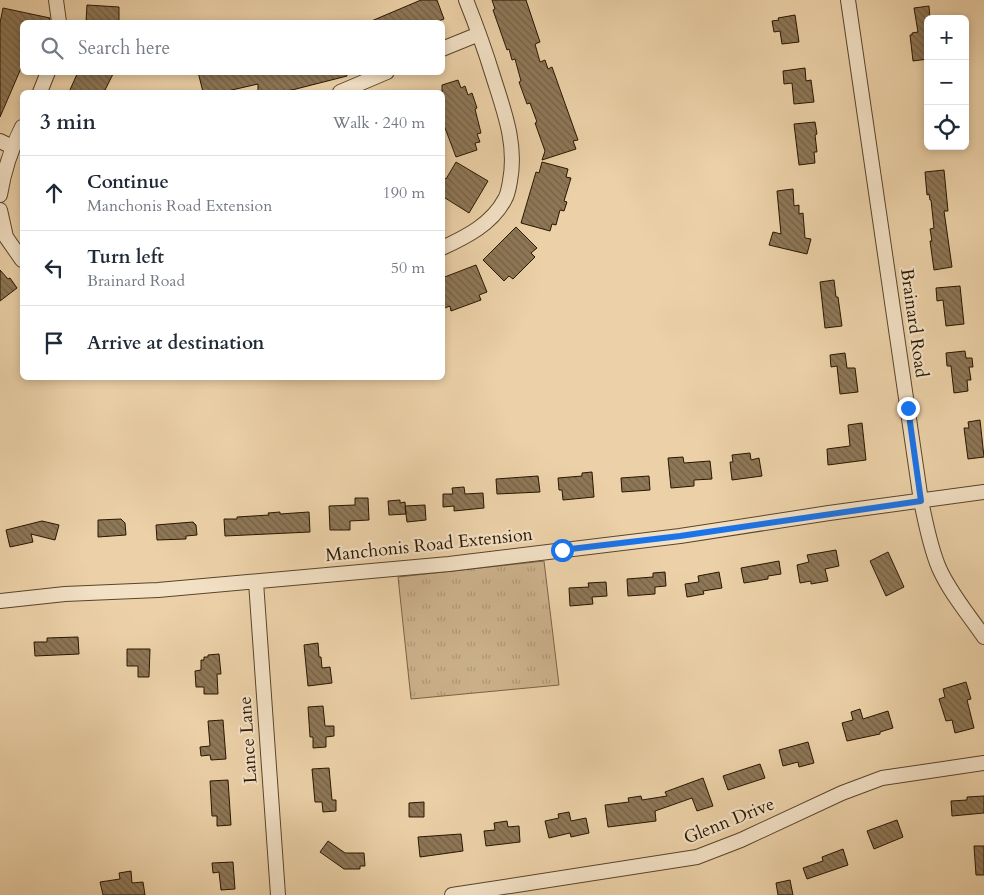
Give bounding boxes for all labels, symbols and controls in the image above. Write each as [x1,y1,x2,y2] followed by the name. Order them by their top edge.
[924,15,969,150] map controls
[924,15,969,60] button: +
[20,20,445,75] search box
[38,34,66,62] icon: search
[78,35,170,61] text: Search here
[924,60,969,105] button: −
[924,105,969,150] button: locate
[40,108,96,137] text: 3 min
[333,112,425,134] text: Walk · 240 m
[87,169,169,195] text: Continue
[40,179,68,207] icon: ahead
[383,182,425,204] text: 190 m
[87,195,272,217] text: Manchonis Road Extension
[87,244,164,270] text: Turn left
[40,254,68,282] icon: left
[391,257,425,279] text: 50 m
[894,267,934,380] street label: Brainard Road
[87,270,185,292] text: Brainard Road
[40,329,68,357] icon: arrive
[87,330,264,356] text: Arrive at destination
[897,397,920,420] route end
[324,522,535,568] street label: Manchonis Road Extension
[551,539,574,562] route start
[232,696,264,784] street label: Lance Lane
[680,791,778,851] street label: Glenn Drive

